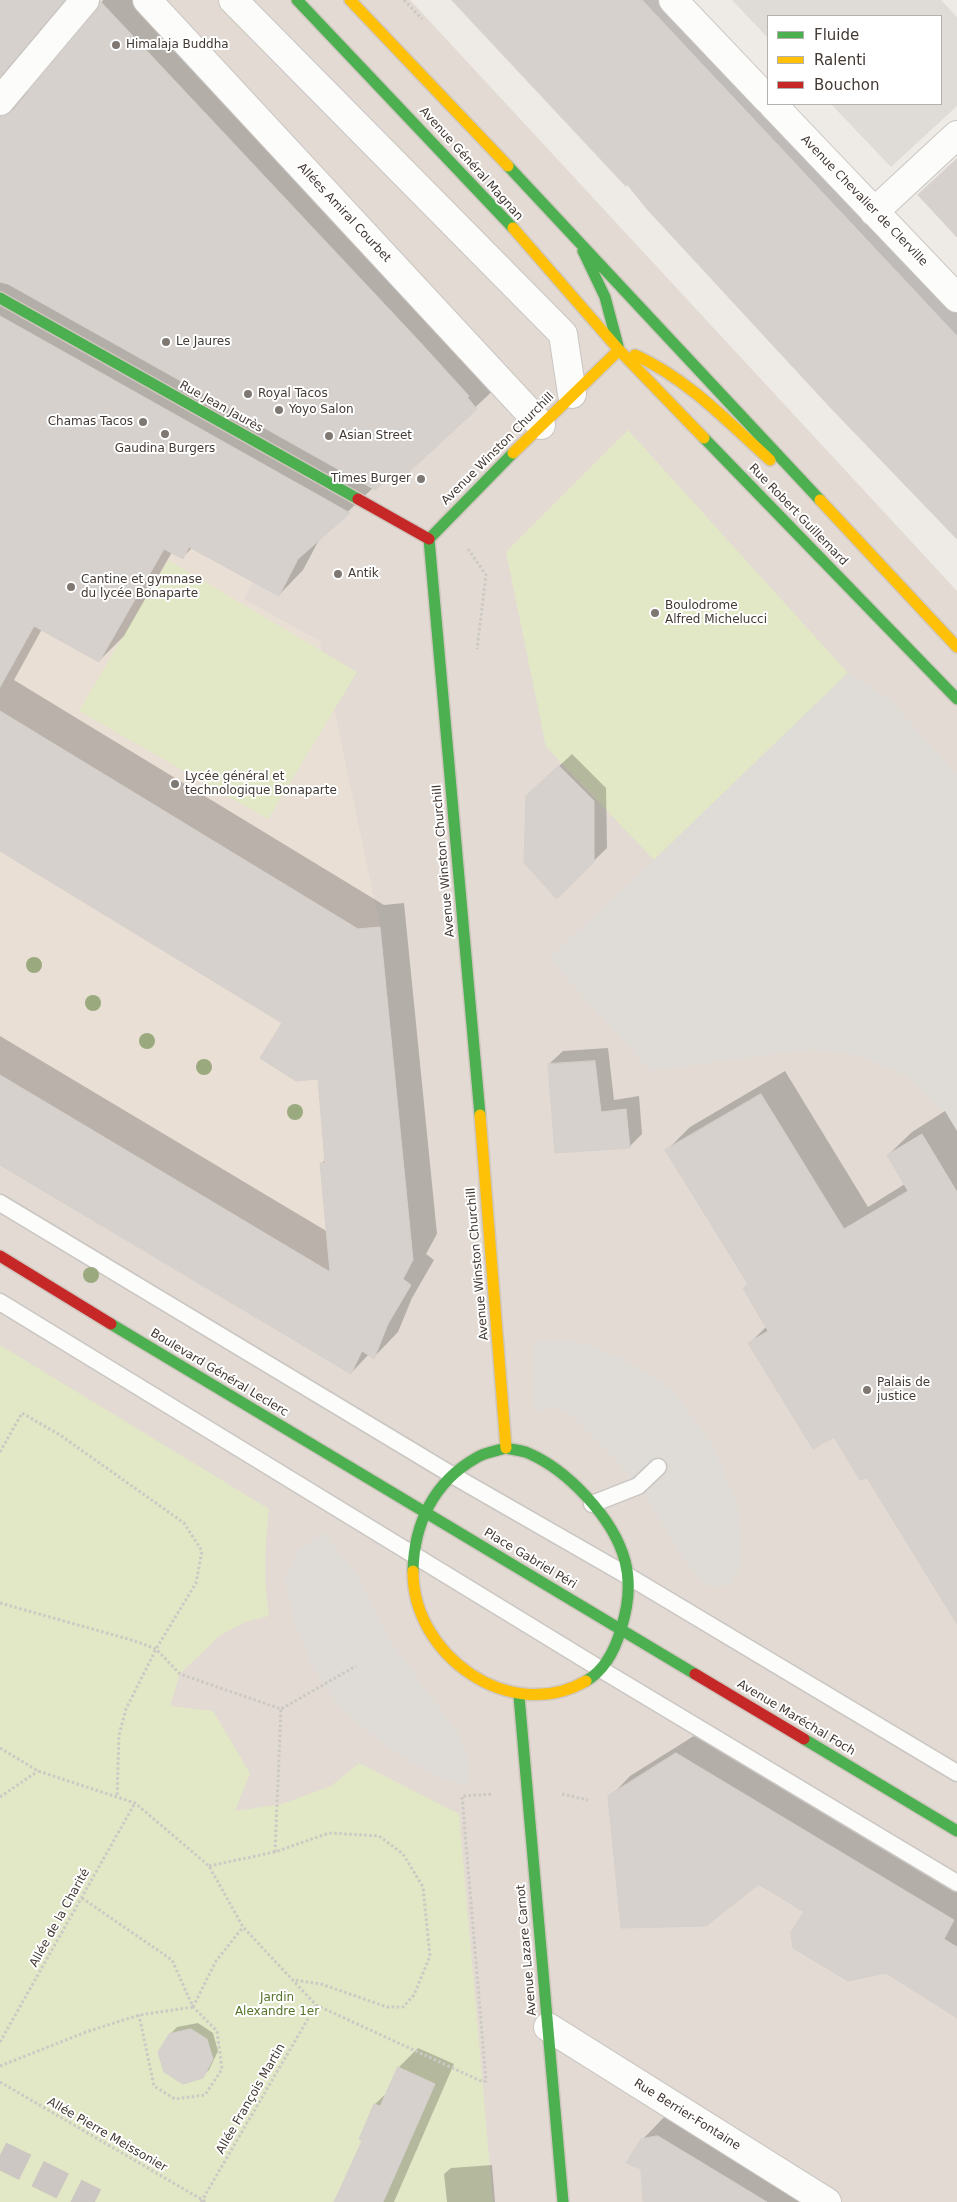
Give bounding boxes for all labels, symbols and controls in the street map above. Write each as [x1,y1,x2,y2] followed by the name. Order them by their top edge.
[767,15,942,105] legend
[814,26,859,44] text: Fluide
[126,38,229,52] place label: Himalaja Buddha
[110,39,122,51] marker: Himalaja Buddha
[814,51,866,69] text: Ralenti
[814,76,879,94] text: Bouchon
[416,104,526,224] street label: Avenue Général Magnan
[798,133,930,269] street label: Avenue Chevalier de Clerville
[294,160,394,266] street label: Allées Amiral Courbet
[176,335,230,349] place label: Le Jaures
[160,336,172,348] marker: Le Jaures
[177,378,265,436] street label: Rue Jean Jaurès
[258,387,328,401] place label: Royal Tacos
[242,388,254,400] marker: Royal Tacos
[439,390,557,508] street label: Avenue Winston Churchill
[289,403,354,417] place label: Yoyo Salon
[273,404,285,416] marker: Yoyo Salon
[48,415,133,429] place label: Chamas Tacos
[137,416,149,428] marker: Chamas Tacos
[159,428,171,440] marker: Gaudina Burgers
[339,429,412,443] place label: Asian Street
[323,430,335,442] marker: Asian Street
[115,442,215,456] place label: Gaudina Burgers
[746,461,850,569] street label: Rue Robert Guillemard
[331,472,411,486] place label: Times Burger
[415,473,427,485] marker: Times Burger
[348,567,379,581] place label: Antik
[332,568,344,580] marker: Antik
[81,573,202,601] place label: Cantine et gymnase du lycée Bonaparte
[65,581,77,593] marker: Cantine et gymnase du lycée Bonaparte
[665,599,767,627] place label: Boulodrome Alfred Michelucci
[649,607,661,619] marker: Boulodrome Alfred Michelucci
[185,770,337,798] place label: Lycée général et technologique Bonaparte
[169,778,181,790] marker: Lycée général et technologique Bonaparte
[430,784,458,938] street label: Avenue Winston Churchill
[464,1187,492,1341] street label: Avenue Winston Churchill
[148,1326,290,1420] street label: Boulevard Général Leclerc
[877,1376,930,1404] place label: Palais de justice
[861,1384,873,1396] marker: Palais de justice
[481,1526,579,1592] street label: Place Gabriel Péri
[734,1677,858,1759] street label: Avenue Maréchal Foch
[27,1866,93,1970] street label: Allée de la Charité
[514,1884,540,2016] street label: Avenue Lazare Carnot
[235,1991,319,2019] park label: Jardin Alexandre 1er
[214,2041,288,2157] street label: Allée François Martin
[631,2076,743,2154] street label: Rue Berrier-Fontaine
[45,2095,169,2175] street label: Allée Pierre Meissonier

